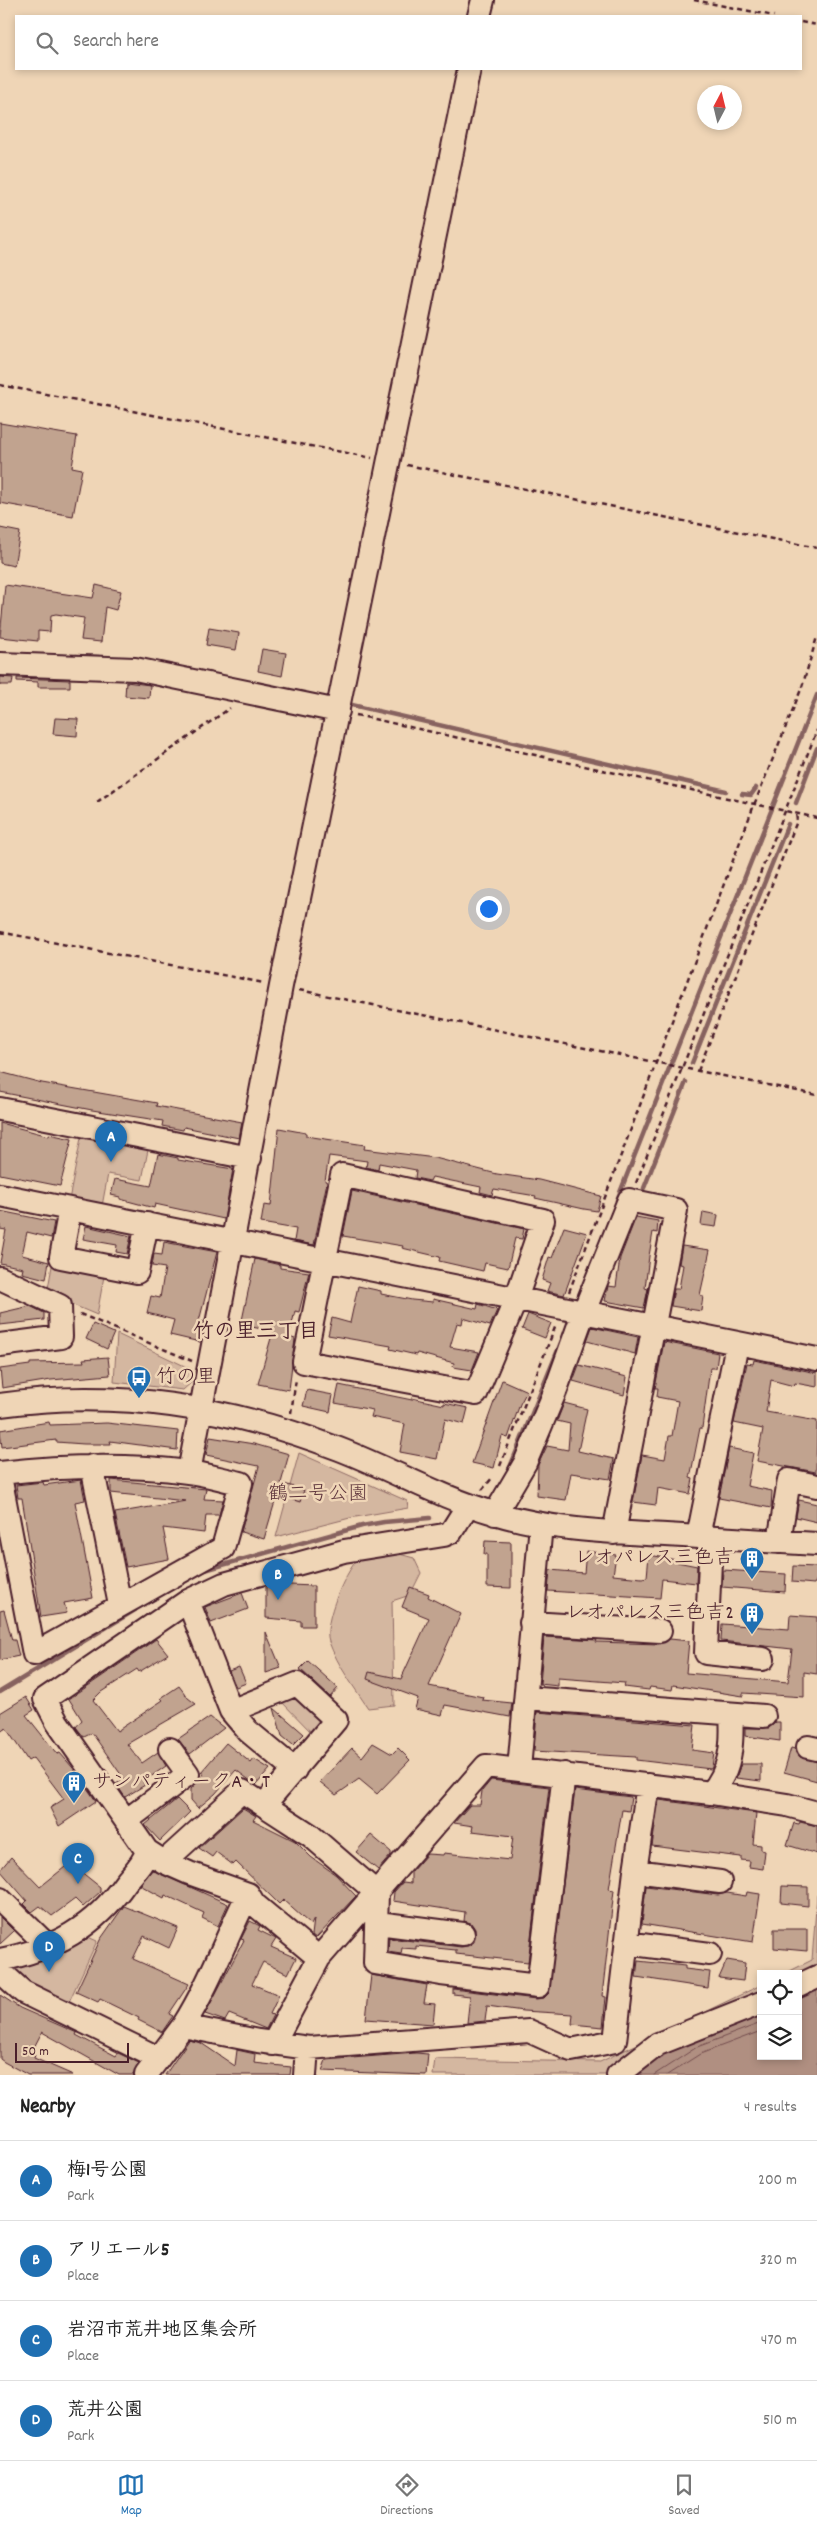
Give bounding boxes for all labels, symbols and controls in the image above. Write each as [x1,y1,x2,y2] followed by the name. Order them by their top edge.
[15,15,802,70] search box
[33,29,61,57] icon: search
[73,29,159,56] text: Search here
[697,85,742,130] north arrow
[476,896,502,922] your location
[95,1121,127,1162] pin: A
[193,1318,319,1348] district label: 竹の里三丁目
[156,1364,216,1392] place label: 竹の里
[126,1365,152,1399] bus stop icon: 竹の里
[268,1481,368,1509] park label: 鶴二号公園
[574,1545,734,1573] place label: レオパレス三色吉
[739,1546,765,1580] building icon: レオパレス三色吉
[262,1559,294,1600] pin: B
[565,1600,734,1628] place label: レオパレス三色吉2
[739,1601,765,1635] building icon: レオパレス三色吉2
[92,1769,270,1797] place label: サンパティークA・T
[61,1770,87,1804] building icon: サンパティークA・T
[62,1843,94,1884] pin: C
[33,1931,65,1972] pin: D
[757,1970,802,2060] map controls
[757,1970,802,2015] button: locate
[757,2015,802,2060] button: layers
[15,2040,129,2063] scale bar
[22,2042,49,2062] text: 50 m
[20,2093,75,2123] text: Nearby
[744,2096,797,2119] text: 4 results
[67,2158,147,2185] text: 梅1号公園
[32,2169,40,2192] text: A
[758,2169,797,2192] text: 200 m
[67,2185,94,2208] text: Park
[67,2238,170,2265] text: アリエール5
[32,2249,40,2272] text: B
[760,2249,797,2272] text: 320 m
[67,2265,99,2288] text: Place
[67,2318,257,2345] text: 岩沼市荒井地区集会所
[32,2329,40,2352] text: C
[761,2329,797,2352] text: 470 m
[67,2345,99,2368] text: Place
[67,2398,143,2425] text: 荒井公園
[32,2409,40,2432] text: D
[763,2409,797,2432] text: 510 m
[67,2425,94,2448] text: Park
[117,2471,145,2521] tab: Map
[380,2471,433,2521] tab: Directions
[668,2471,700,2521] tab: Saved

